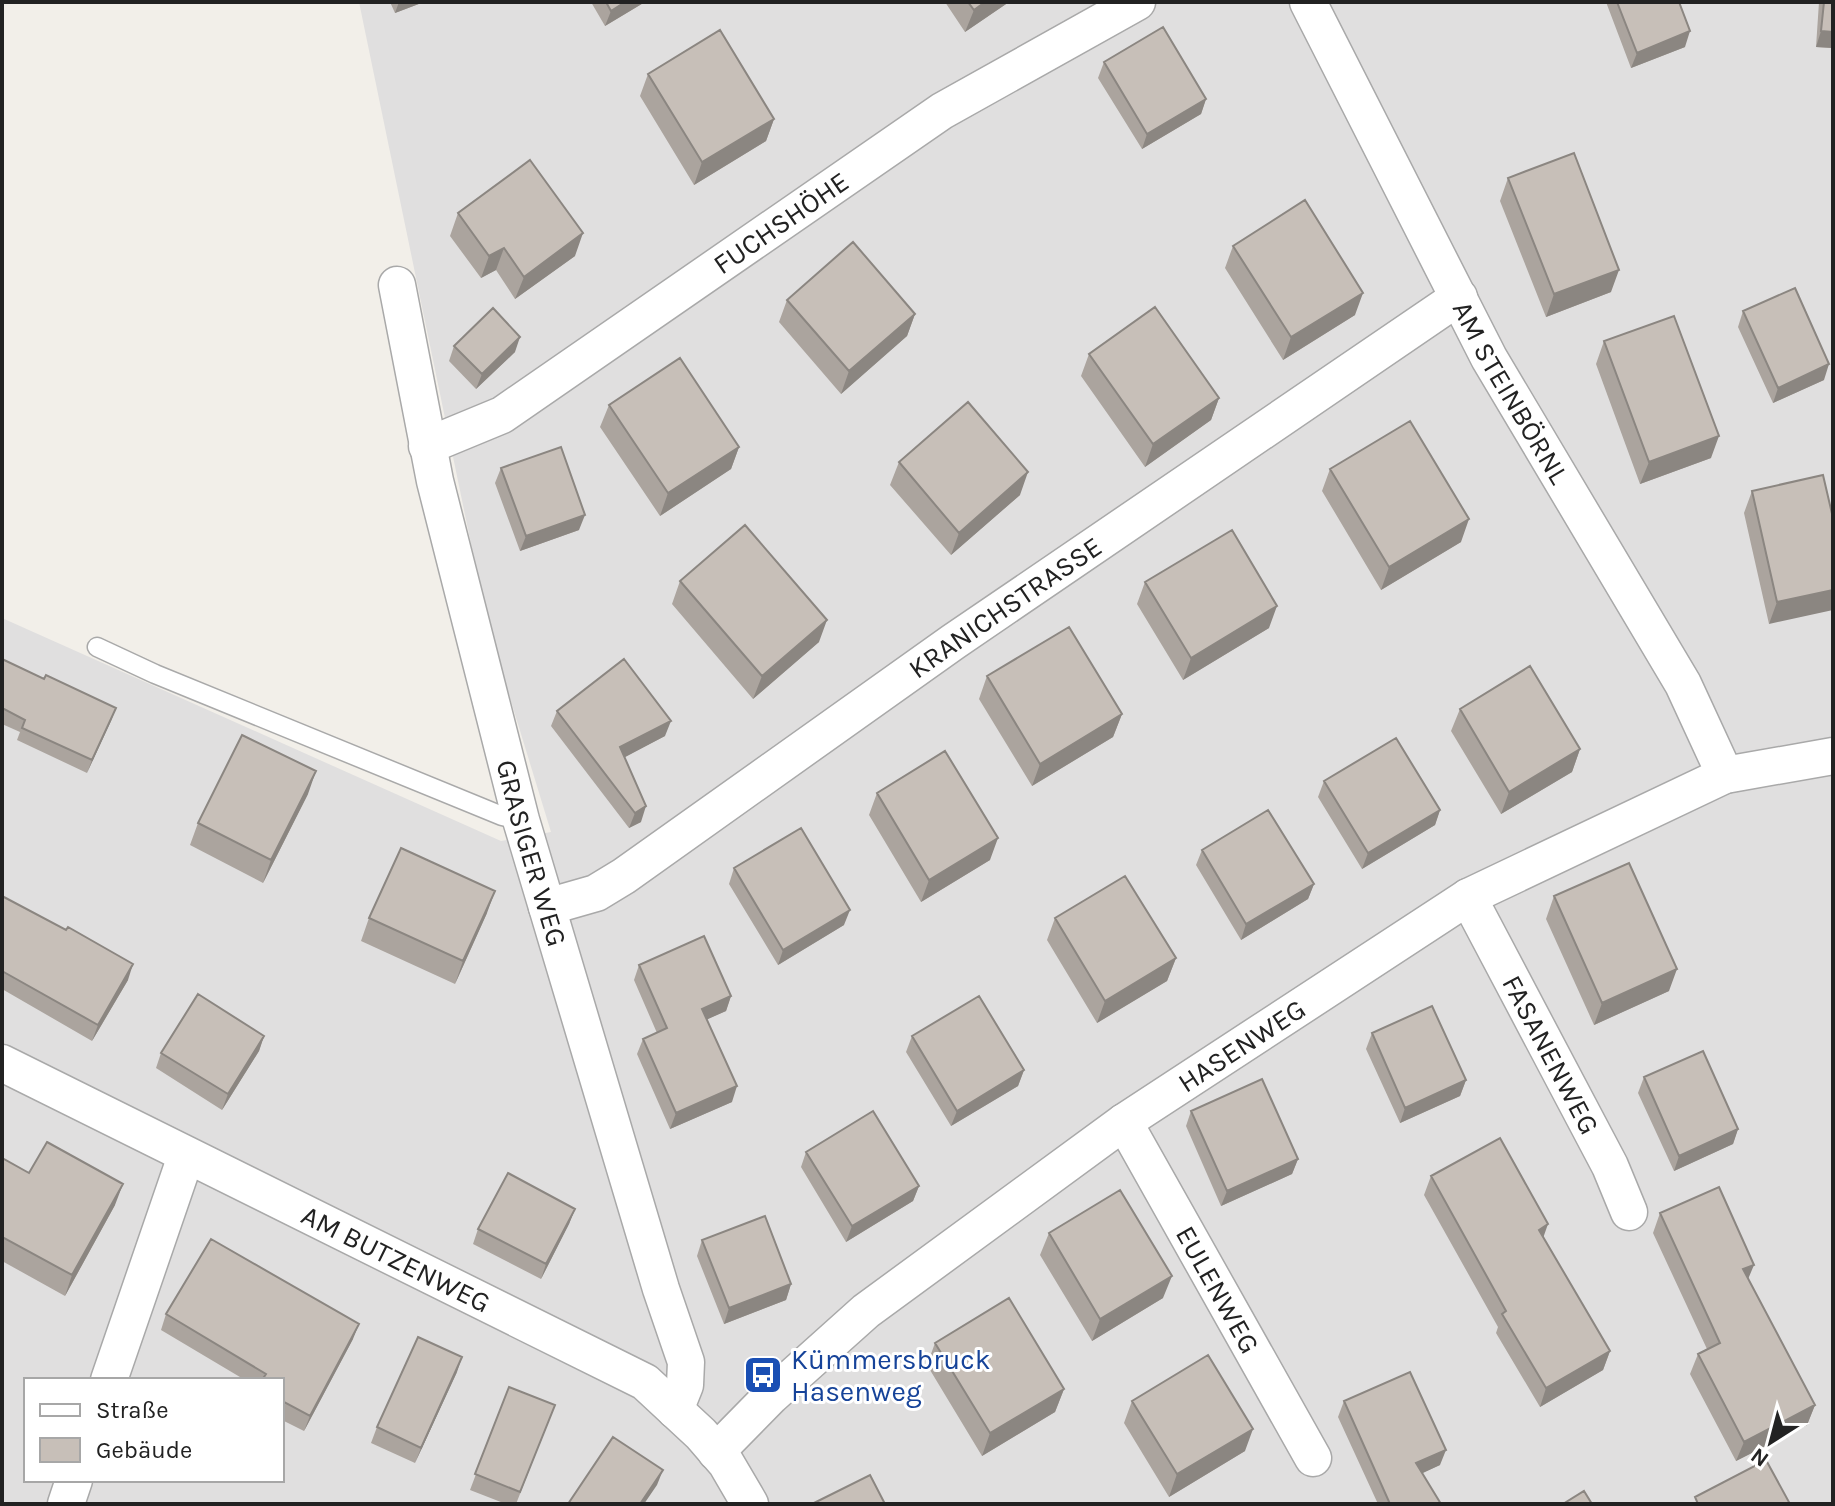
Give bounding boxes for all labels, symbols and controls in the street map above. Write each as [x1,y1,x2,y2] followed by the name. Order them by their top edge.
[707,164,855,281] street label: FUCHSHÖHE
[1446,295,1576,489] street label: AM STEINBÖRNL
[902,529,1108,685] street label: KRANICHSTRASSE
[490,756,574,950] street label: GRASIGER WEG
[1496,969,1607,1140] street label: FASANENWEG
[1171,992,1311,1099] street label: HASENWEG
[296,1198,496,1319] street label: AM BUTZENWEG
[1169,1220,1267,1359] street label: EULENWEG
[791,1343,990,1408] place label: Kümmersbruck Hasenweg
[742,1354,784,1396] bus stop icon: Kümmersbruck Hasenweg
[24,1378,284,1482] legend
[96,1396,168,1424] text: Straße
[1731,1402,1811,1482] north arrow
[96,1436,192,1464] text: Gebäude
[1746,1442,1774,1473] text: N

